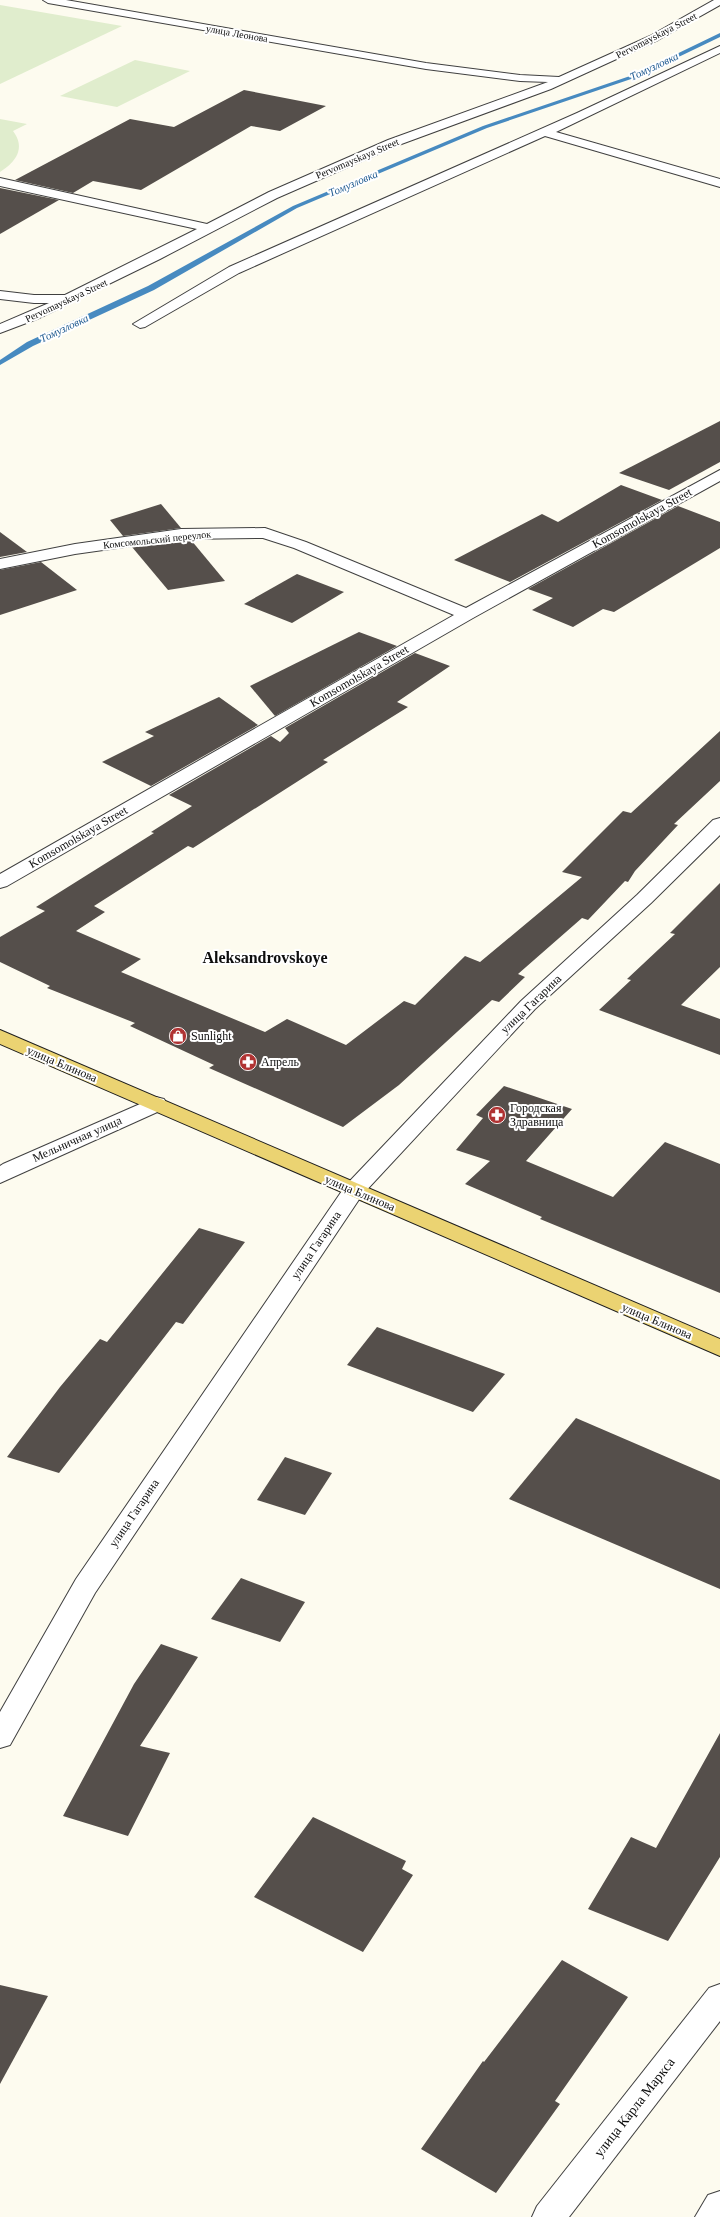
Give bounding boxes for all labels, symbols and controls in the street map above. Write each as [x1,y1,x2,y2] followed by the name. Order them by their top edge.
[614,10,699,61] street label: Pervomayskaya Street
[205,23,269,44] street label: улица Леонова
[628,49,681,82] water label: Томузловка
[314,136,401,181] street label: Pervomayskaya Street
[327,167,380,199] water label: Томузловка
[23,277,109,324] street label: Pervomayskaya Street
[38,311,91,344] water label: Томузловка
[590,484,695,551] street label: Komsomolskaya Street
[103,528,212,551] street label: Комсомольский переулок
[307,642,411,710] street label: Komsomolskaya Street
[26,803,130,871] street label: Komsomolskaya Street
[202,949,328,967] district label: Aleksandrovskoye
[498,971,565,1036] street label: улица Гагарина
[168,1026,188,1046] shop icon: Sunlight
[191,1029,232,1043] place label: Sunlight
[25,1043,100,1085] street label: улица Блинова
[238,1052,258,1072] pharmacy icon: Апрель
[261,1055,299,1069] place label: Апрель
[510,1101,564,1129] place label: Городская Здравница
[487,1105,507,1125] pharmacy icon: Городская Здравница
[30,1113,124,1165] street label: Мельничная улица
[323,1172,398,1214] street label: улица Блинова
[288,1208,344,1282] street label: улица Гагарина
[620,1300,695,1342] street label: улица Блинова
[106,1476,162,1550] street label: улица Гагарина
[591,2054,678,2160] street label: улица Карла Маркса

